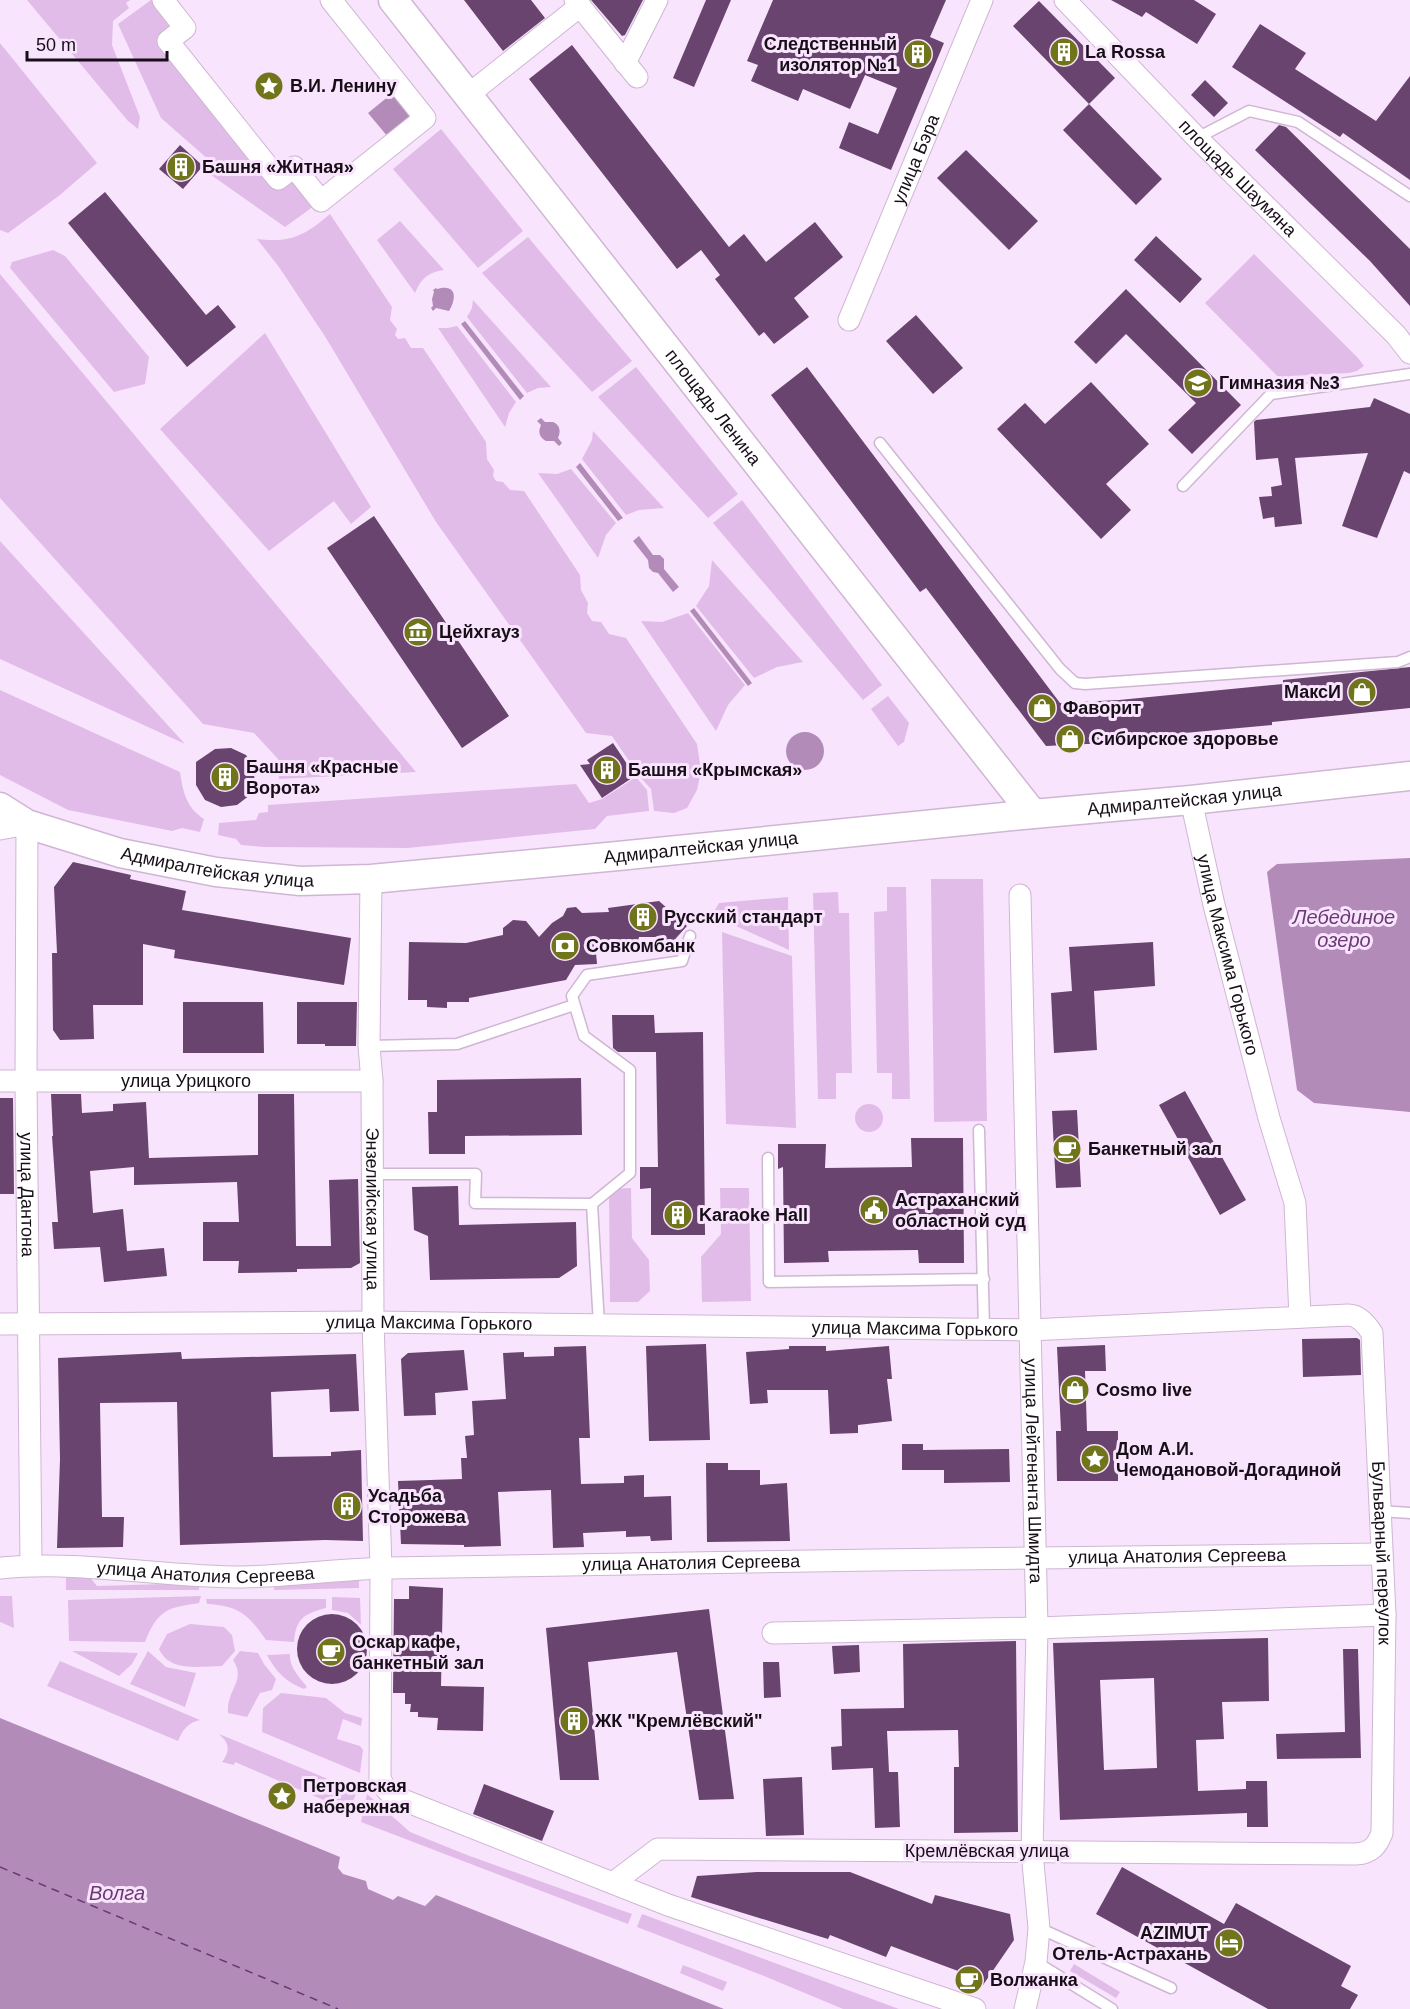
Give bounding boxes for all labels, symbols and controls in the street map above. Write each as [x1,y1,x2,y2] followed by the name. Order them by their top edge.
[27,24,166,62] scale bar
[764,34,897,75] place label: Следственный изолятор №1
[36,35,76,55] text: 50 m
[1048,36,1080,68] building icon: La Rossa
[902,38,934,70] building icon: Следственный изолятор №1
[1085,42,1166,62] place label: La Rossa
[253,70,285,102] place icon: В.И. Ленину
[290,76,396,96] place label: В.И. Ленину
[888,110,944,207] street label: улица Бэра
[1175,115,1301,241] street label: площадь Шаумяна
[165,151,197,183] building icon: Башня «Житная»
[202,157,354,177] place label: Башня «Житная»
[661,345,766,470] street label: площадь Ленина
[1182,367,1214,399] school or university icon: Гимназия №3
[1219,373,1340,393] place label: Гимназия №3
[402,616,434,648] museum icon: Цейхгауз
[439,622,520,642] place label: Цейхгауз
[1346,676,1378,708] shop icon: МаксИ
[1284,682,1341,702] place label: МаксИ
[1026,692,1058,724] shop icon: Фаворит
[1063,698,1141,718] place label: Фаворит
[1054,723,1086,755] shop icon: Сибирское здоровье
[1091,729,1279,749] place label: Сибирское здоровье
[591,754,623,786] building icon: Башня «Крымская»
[246,757,399,798] place label: Башня «Красные Ворота»
[628,760,802,780] place label: Башня «Крымская»
[209,761,241,793] building icon: Башня «Красные Ворота»
[1086,780,1284,819] street label: Адмиралтейская улица
[603,828,800,867] street label: Адмиралтейская улица
[119,843,315,891] street label: Адмиралтейская улица
[1193,852,1262,1057] street label: улица Максима Горького
[627,901,659,933] building icon: Русский стандарт
[1291,906,1395,951] water label: Лебединое озеро
[664,907,823,927] place label: Русский стандарт
[549,930,581,962] bank icon: Совкомбанк
[586,936,696,956] place label: Совкомбанк
[121,1071,251,1091] street label: улица Урицкого
[362,1128,383,1291] street label: Энзелийская улица
[17,1132,38,1258] street label: улица Дантона
[1051,1133,1083,1165] cafe icon: Банкетный зал
[1088,1139,1222,1159] place label: Банкетный зал
[895,1190,1026,1231] place label: Астраханский областной суд
[858,1194,890,1226] public building icon: Астраханский областной суд
[662,1199,694,1231] building icon: Karaoke Hall
[699,1205,808,1225] place label: Karaoke Hall
[326,1312,532,1334] street label: улица Максима Горького
[812,1317,1018,1340] street label: улица Максима Горького
[1021,1358,1046,1585] street label: улица Лейтенанта Шмидта
[1059,1374,1091,1406] shop icon: Cosmo live
[1096,1380,1192,1400] place label: Cosmo live
[1116,1439,1341,1480] place label: Дом А.И. Чемодановой-Догадиной
[1079,1443,1111,1475] place icon: Дом А.И. Чемодановой-Догадиной
[1368,1461,1395,1645] street label: Бульварный переулок
[368,1486,467,1527] place label: Усадьба Сторожева
[331,1490,363,1522] building icon: Усадьба Сторожева
[1068,1545,1287,1567] street label: улица Анатолия Сергеева
[582,1551,801,1575] street label: улица Анатолия Сергеева
[96,1558,316,1587] street label: улица Анатолия Сергеева
[352,1632,484,1673] place label: Оскар кафе, банкетный зал
[315,1636,347,1668] cafe icon: Оскар кафе, банкетный зал
[558,1705,590,1737] building icon: ЖК "Кремлёвский"
[594,1711,763,1731] place label: ЖК "Кремлёвский"
[303,1776,410,1817] place label: Петровская набережная
[266,1780,298,1812] place icon: Петровская набережная
[905,1841,1070,1861] street label: Кремлёвская улица
[89,1882,145,1904] water label: Волга
[1052,1923,1208,1964] place label: AZIMUT Отель-Астрахань
[1213,1927,1245,1959] hotel icon: AZIMUT Отель-Астрахань
[953,1964,985,1996] cafe icon: Волжанка
[990,1970,1079,1990] place label: Волжанка

